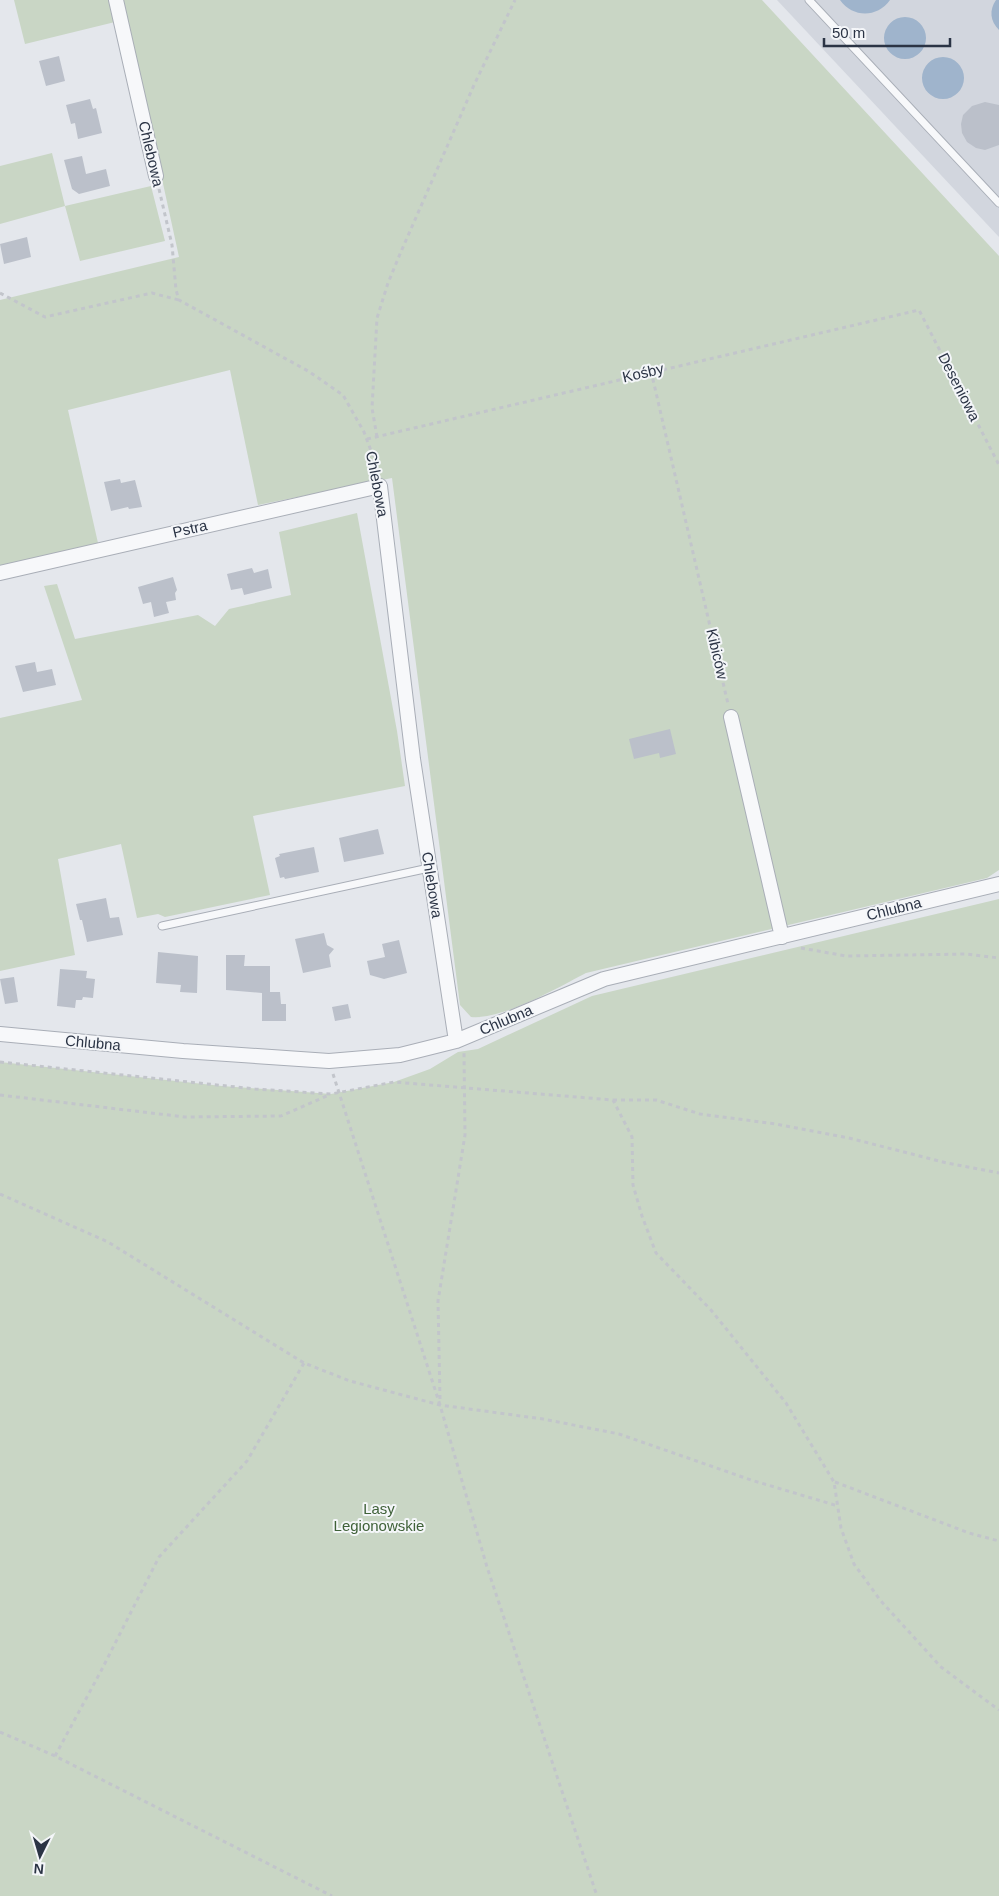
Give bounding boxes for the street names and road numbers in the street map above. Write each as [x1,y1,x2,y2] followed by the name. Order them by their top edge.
[136,119,167,189] street label: Chlebowa
[935,350,984,424] street label: Deseniowa
[621,359,666,385] street label: Kośby
[363,450,392,519] street label: Chlebowa
[171,516,209,541] street label: Pstra
[703,627,732,681] street label: Kibiców
[419,851,446,920] street label: Chlebowa
[865,893,924,924] street label: Chlubna
[477,1001,535,1038] street label: Chlubna
[64,1032,122,1053] street label: Chlubna

